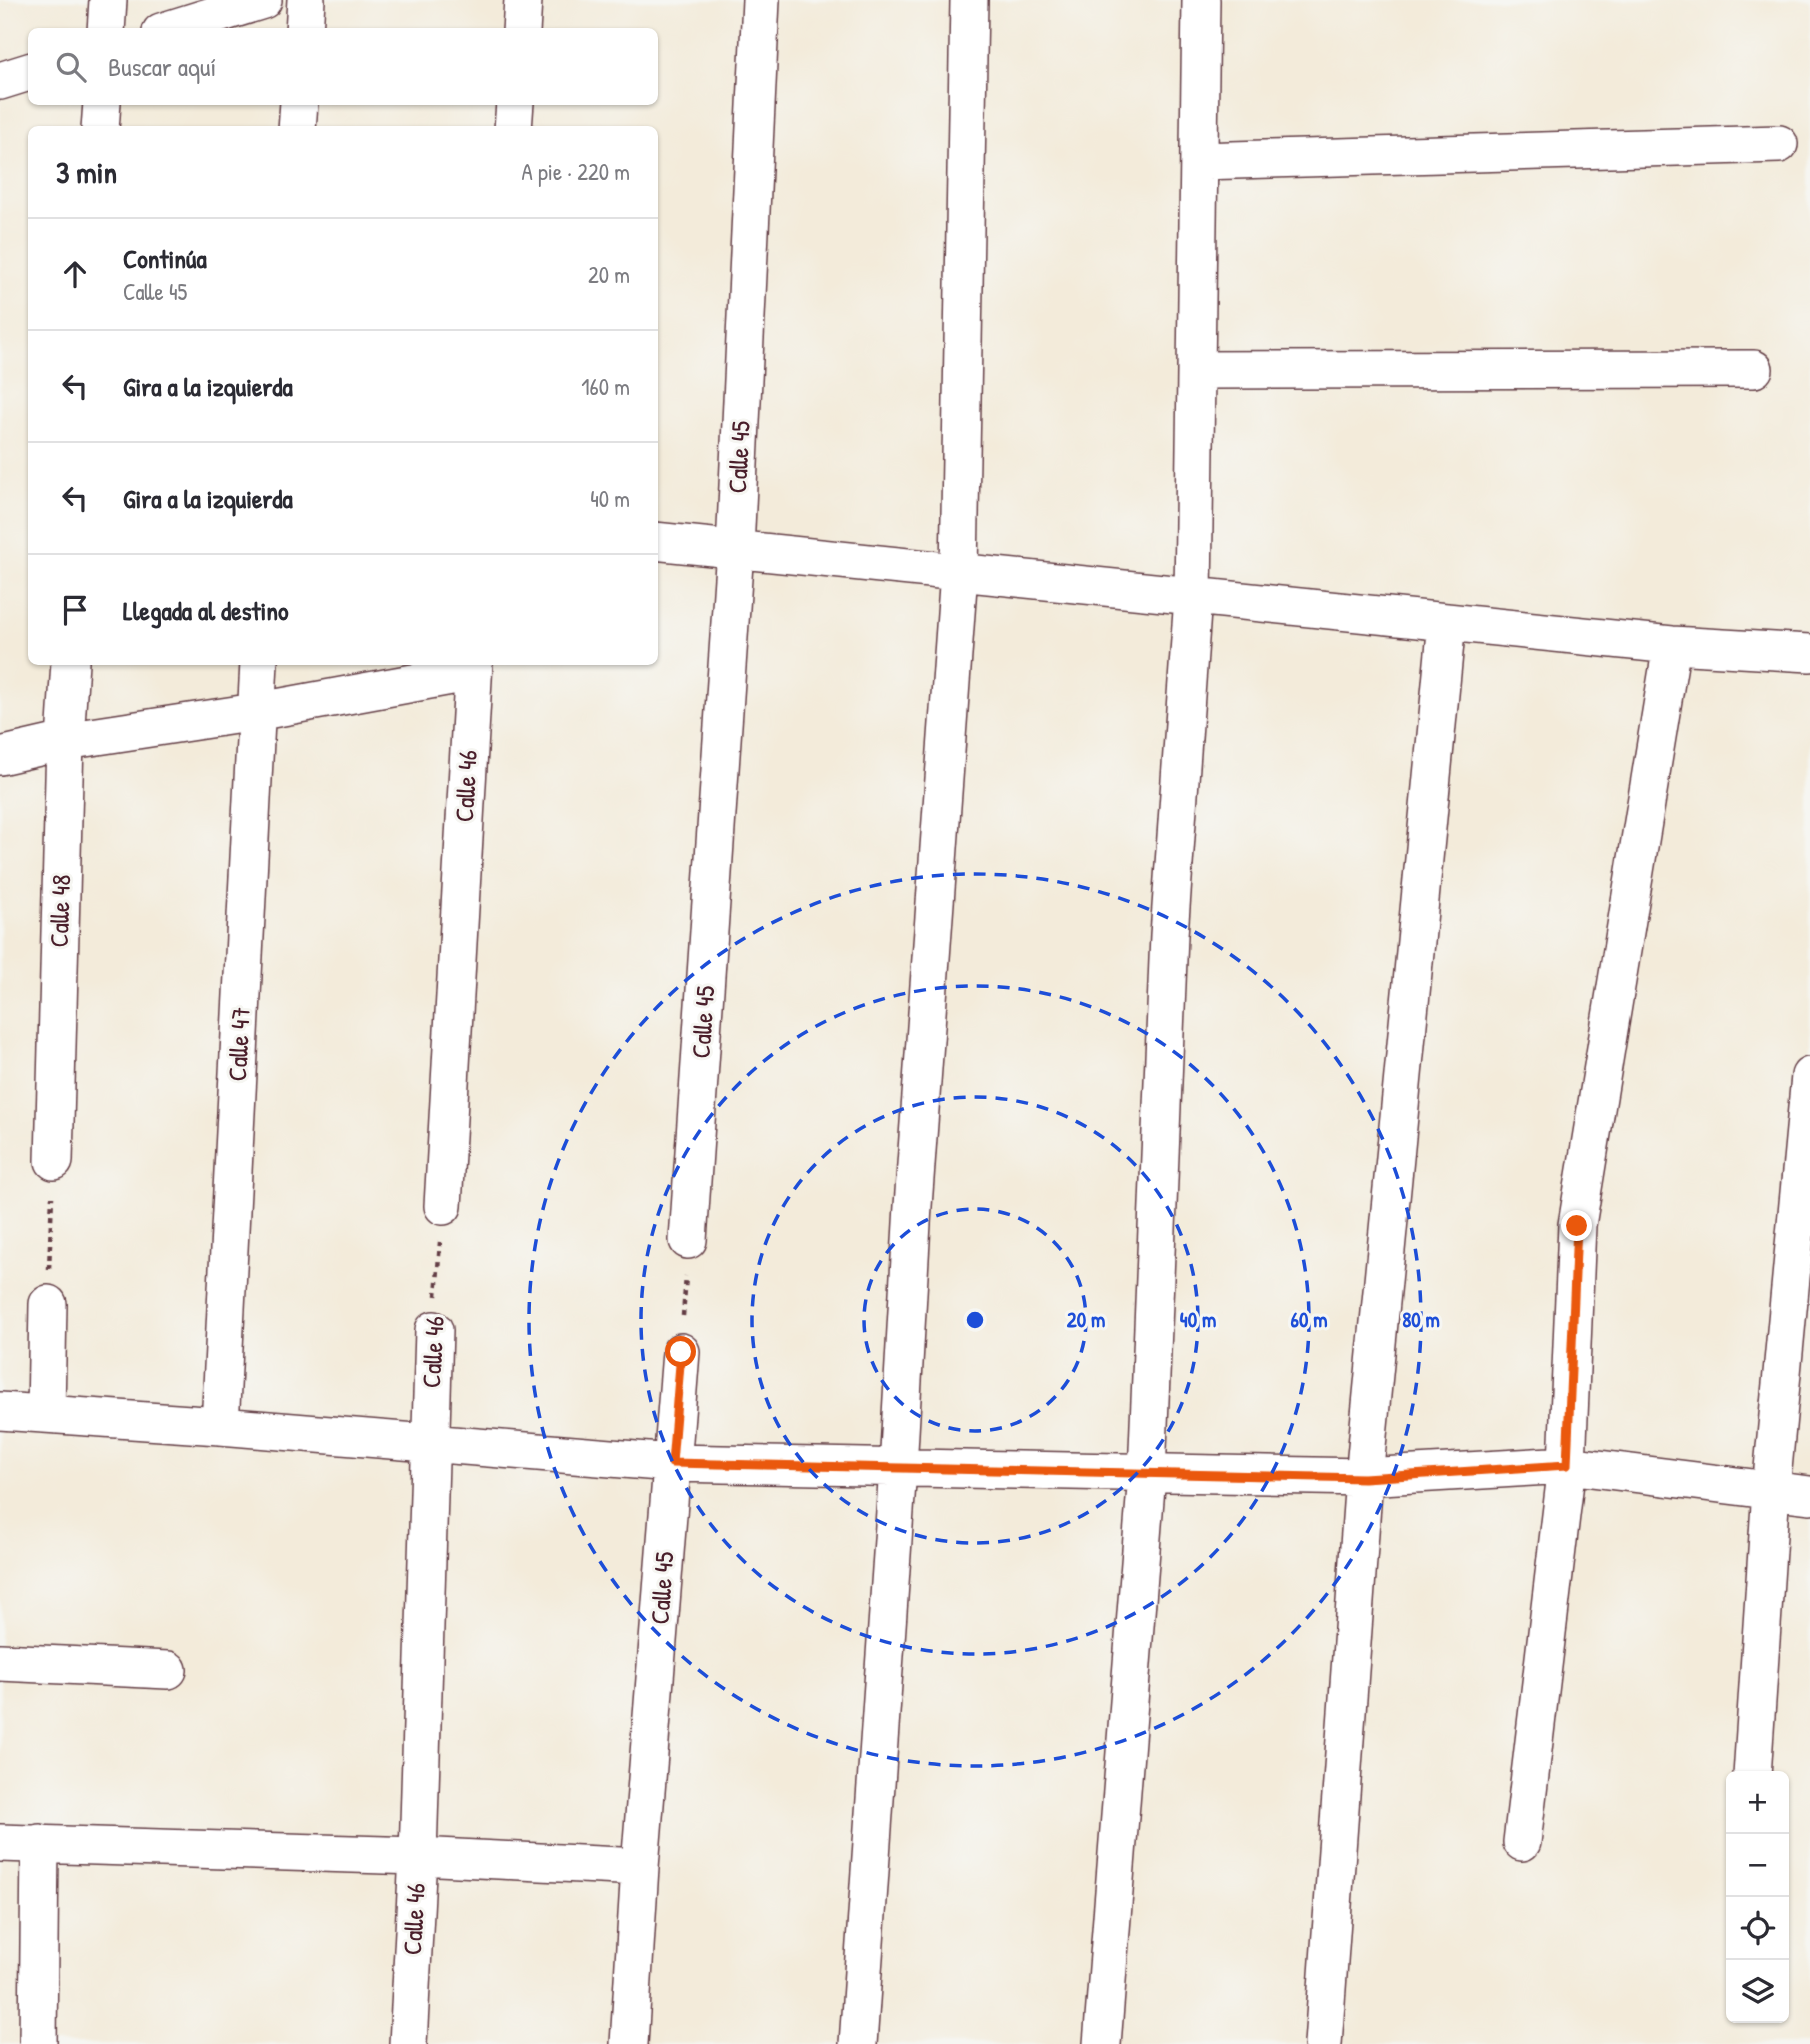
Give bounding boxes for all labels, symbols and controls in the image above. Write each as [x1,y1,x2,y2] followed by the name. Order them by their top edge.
[28,28,658,105] search box
[52,48,90,86] icon: search
[108,49,216,84] text: Buscar aquí
[56,152,117,192] text: 3 min
[521,156,630,187] text: A pie · 220 m
[123,241,207,276] text: Continúa
[56,255,94,293] icon: ahead
[588,259,630,290] text: 20 m
[123,276,187,307] text: Calle 45
[56,367,94,405] icon: left
[123,369,293,404] text: Gira a la izquierda
[581,371,630,402] text: 160 m
[719,420,758,494] street label: Calle 45
[56,479,94,517] icon: left
[123,481,293,516] text: Gira a la izquierda
[590,483,630,514] text: 40 m
[56,591,94,629] icon: arrive
[123,593,289,628] text: Llegada al destino
[446,749,485,823] street label: Calle 46
[41,874,78,948] street label: Calle 48
[683,984,722,1059] street label: Calle 45
[219,1006,258,1082] street label: Calle 47
[1561,1210,1592,1241] route end
[1067,1305,1105,1334] text: 20 m
[1180,1305,1216,1334] text: 40 m
[1291,1305,1327,1334] text: 60 m
[1402,1305,1440,1334] text: 80 m
[963,1308,987,1332] centre of rings
[413,1315,452,1389] street label: Calle 46
[665,1336,696,1367] route start
[642,1550,681,1625] street label: Calle 45
[1726,1771,1789,2023] map controls
[1726,1771,1789,1834] button: +
[1726,1834,1789,1897] button: −
[394,1882,433,1956] street label: Calle 46
[1726,1897,1789,1960] button: locate
[1726,1960,1789,2023] button: layers

